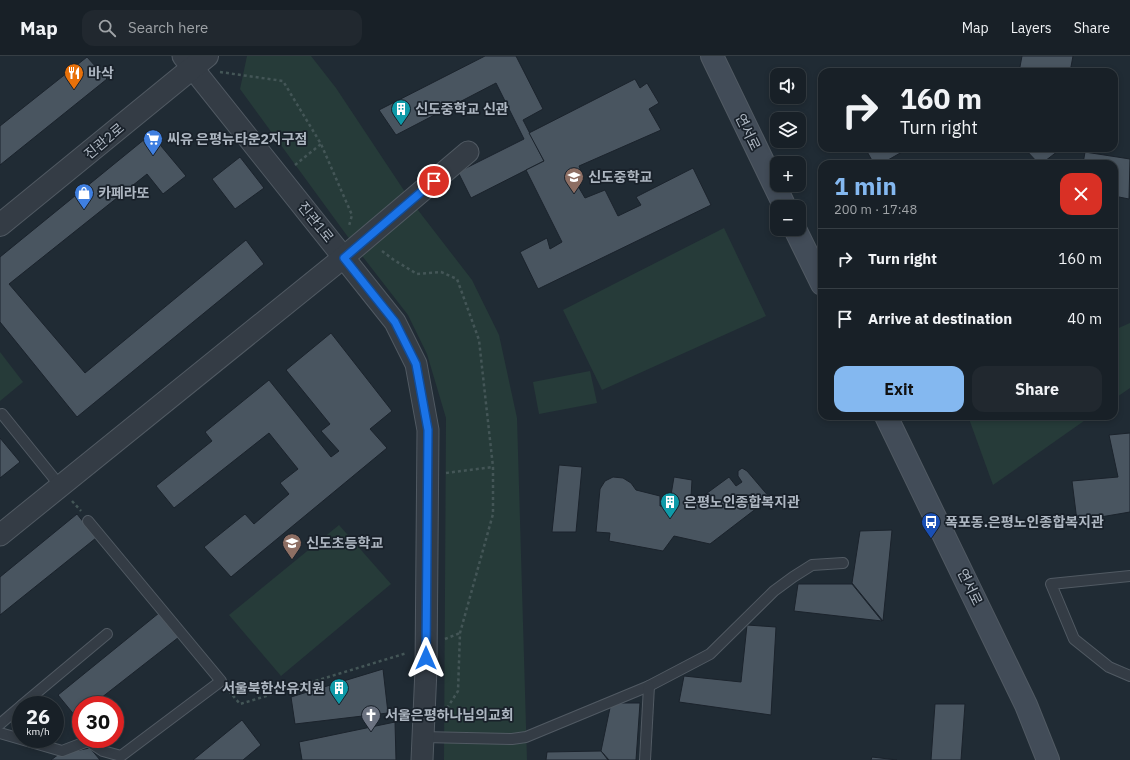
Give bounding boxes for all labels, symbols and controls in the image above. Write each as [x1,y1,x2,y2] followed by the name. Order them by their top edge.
[82,10,362,46] search box
[20,16,58,40] text: Map
[96,17,118,39] icon: search
[128,18,208,37] text: Search here
[962,19,989,37] text: Map
[1011,19,1052,37] text: Layers
[1074,19,1110,37] text: Share
[63,62,85,90] restaurant icon: 바삭
[88,64,114,82] place label: 바삭
[770,68,806,236] map controls
[770,68,806,104] button: sound
[900,80,982,117] text: 160 m
[834,84,886,136] icon: right
[390,98,412,126] building icon: 신도중학교 신관
[415,100,509,118] place label: 신도중학교 신관
[731,111,765,153] street label: 연서로
[770,112,806,148] button: layers
[900,116,978,139] text: Turn right
[80,119,128,163] street label: 진관2로
[142,128,164,156] supermarket icon: 씨유 은평뉴타운2지구점
[167,130,308,148] place label: 씨유 은평뉴타운2지구점
[770,156,806,192] button: +
[417,164,451,198] pin
[563,166,585,194] school or university icon: 신도중학교
[588,168,653,186] place label: 신도중학교
[423,170,445,192] icon: arrive
[834,170,897,202] text: 1 min
[1060,173,1102,215] button: close
[73,182,95,210] shop icon: 카페라또
[98,184,150,202] place label: 카페라또
[294,198,338,246] street label: 진관1로
[770,200,806,236] button: −
[834,201,917,218] text: 200 m · 17:48
[834,248,856,270] icon: right
[868,249,937,268] text: Turn right
[1058,249,1102,268] text: 160 m
[834,308,856,330] icon: arrive
[868,309,1012,328] text: Arrive at destination
[1067,309,1102,328] text: 40 m
[834,366,964,412] button: Exit
[972,366,1102,412] button: Share
[659,491,681,519] building icon: 은평노인종합복지관
[684,493,800,511] place label: 은평노인종합복지관
[920,511,942,539] bus stop icon: 폭포동.은평노인종합복지관
[945,513,1104,531] place label: 폭포동.은평노인종합복지관
[281,532,303,560] school or university icon: 신도초등학교
[306,534,383,552] place label: 신도초등학교
[953,566,987,608] street label: 연서로
[405,637,447,679] position arrow
[328,677,350,705] building icon: 서울북한산유치원
[222,679,325,697] place label: 서울북한산유치원
[72,696,124,748] speed limit sign: 30
[26,703,50,730] text: 26
[360,704,382,732] church icon: 서울은평하나님의교회
[385,706,514,724] place label: 서울은평하나님의교회
[26,725,50,738] text: km/h

